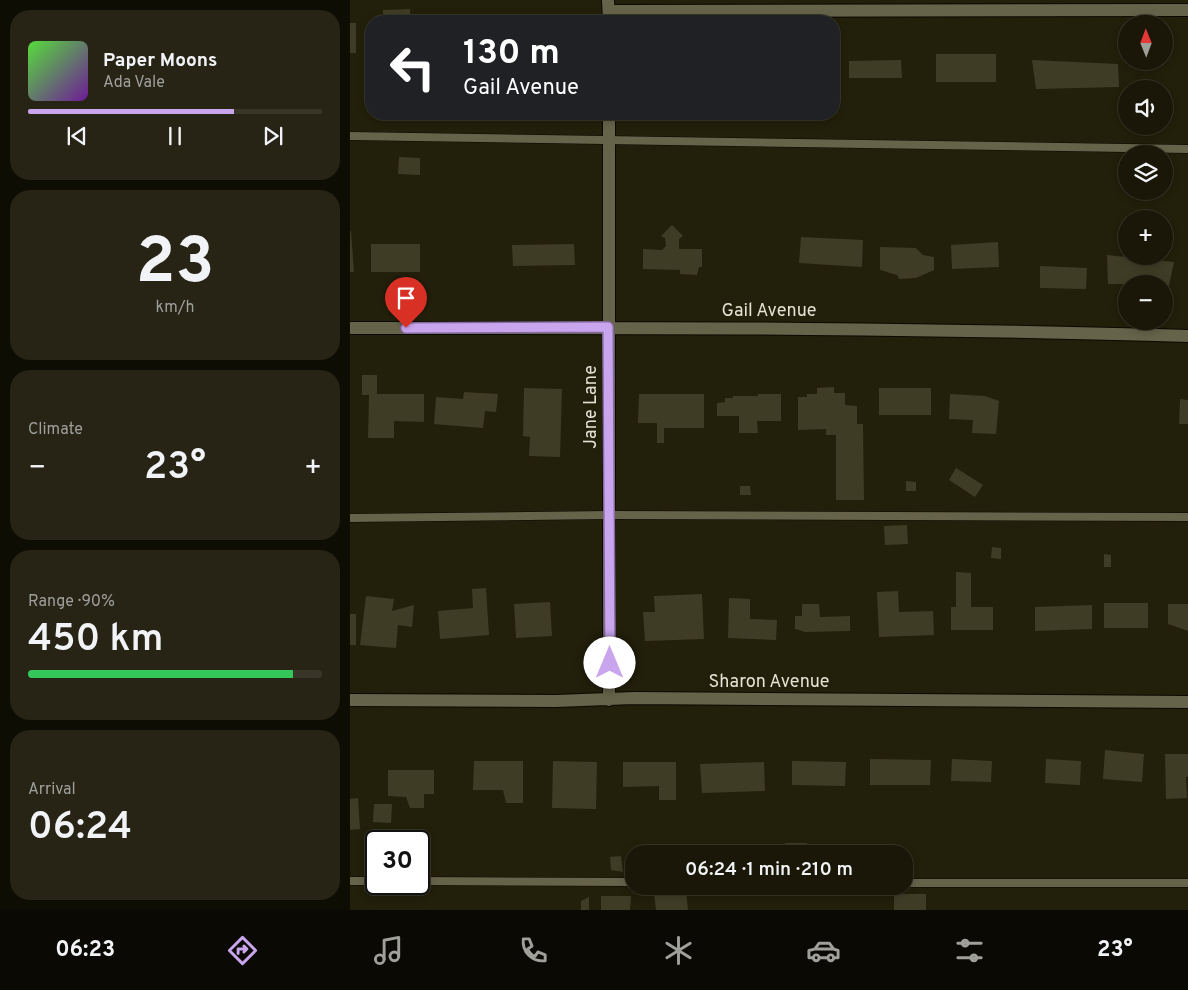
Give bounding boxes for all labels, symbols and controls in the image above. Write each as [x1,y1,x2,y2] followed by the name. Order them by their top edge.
[1118,15,1172,70] north arrow
[1118,15,1173,330] map controls
[463,32,560,76] text: 130 m
[380,35,445,100] icon: left
[103,49,217,73] text: Paper Moons
[103,73,165,93] text: Ada Vale
[463,75,579,102] text: Gail Avenue
[1118,80,1173,135] button: sound
[63,122,91,150] icon: previous
[161,122,189,150] icon: pause
[259,122,287,150] icon: next
[1118,145,1173,200] button: layers
[1118,210,1173,265] button: +
[136,224,214,306] text: 23
[1118,275,1173,330] button: −
[385,277,427,328] pin
[392,284,420,312] icon: arrive
[156,298,194,318] text: km/h
[722,300,816,323] street label: Gail Avenue
[580,365,603,449] street label: Jane Lane
[28,420,83,440] text: Climate
[144,444,206,493] text: 23°
[28,451,46,487] text: −
[304,451,322,487] text: +
[28,592,115,612] text: Range · 90%
[28,616,163,665] text: 450 km
[583,636,635,688] position arrow
[708,671,830,694] street label: Sharon Avenue
[28,780,76,800] text: Arrival
[28,804,132,853] text: 06:24
[365,830,430,895] speed limit sign: 30
[685,858,853,882] text: 06:24 · 1 min · 210 m
[225,933,260,968] icon: directions
[371,933,406,968] icon: music
[516,933,551,968] icon: phone
[661,933,696,968] icon: climate
[806,933,841,968] icon: car
[952,933,987,968] icon: filters
[55,937,115,964] text: 06:23
[1097,937,1133,964] text: 23°

